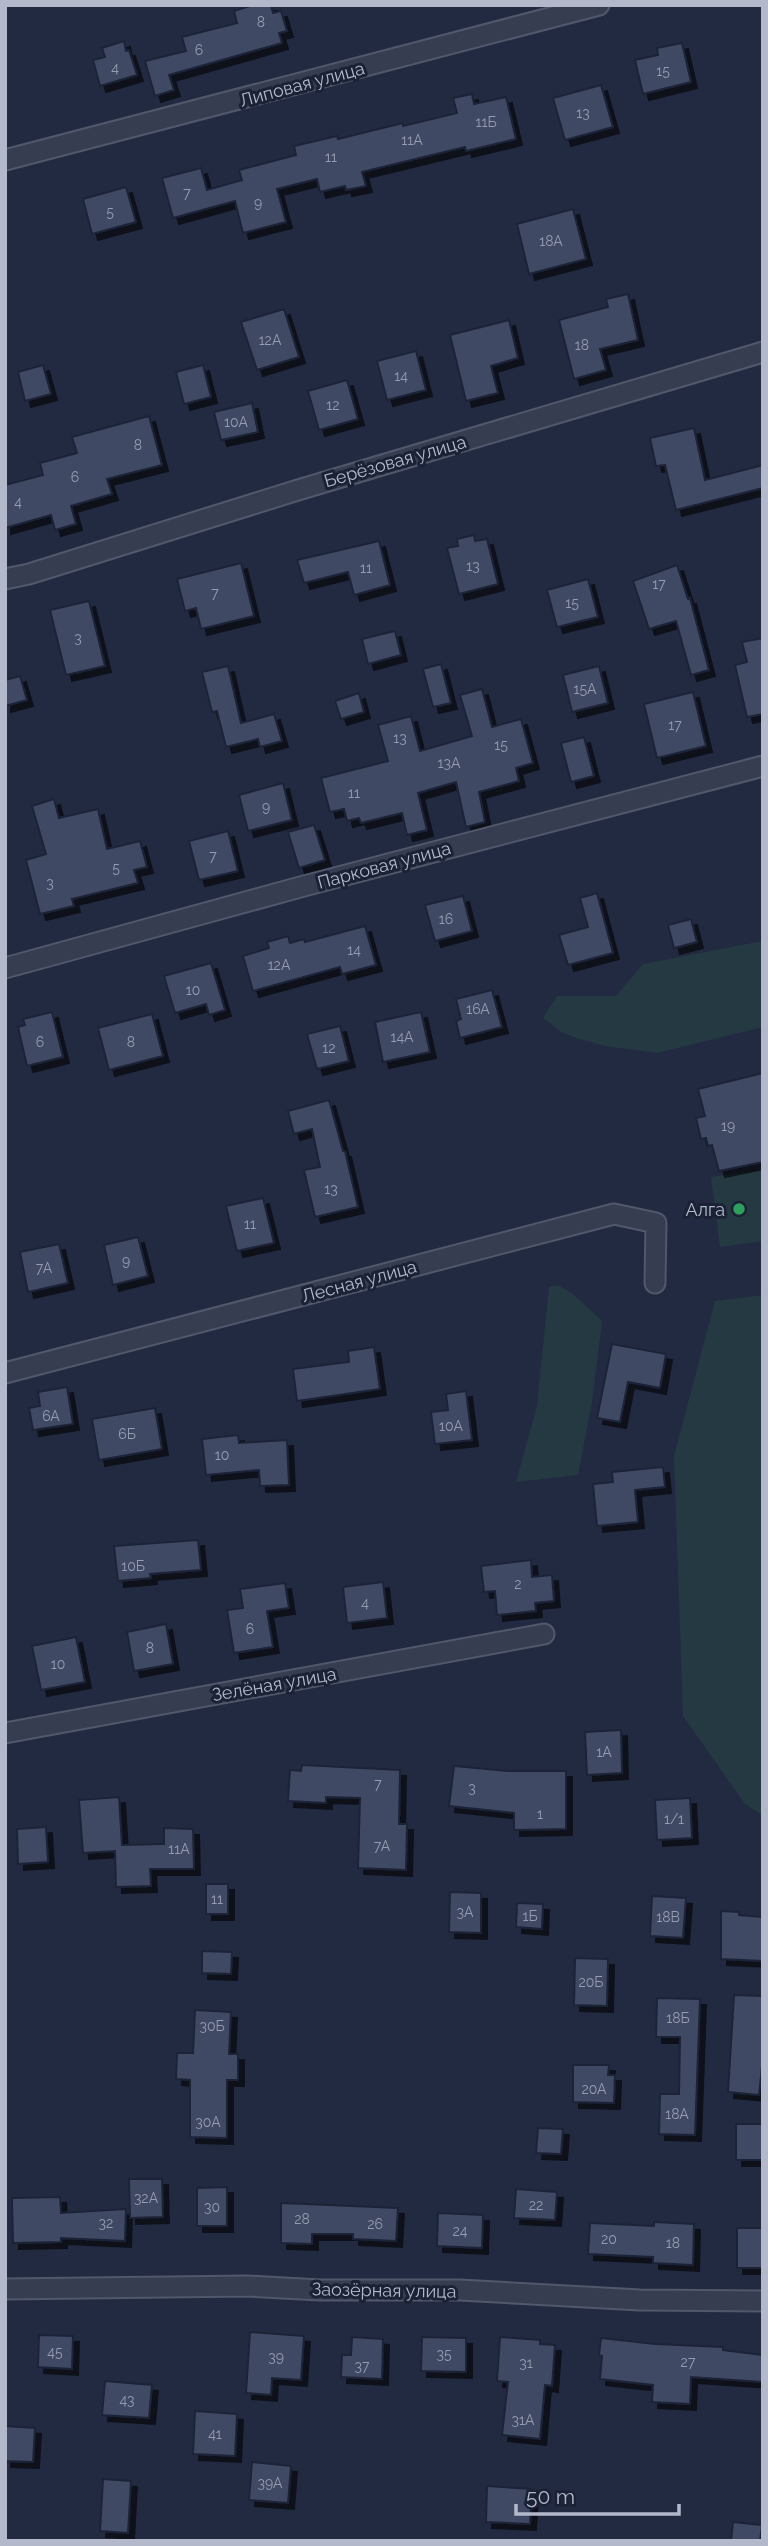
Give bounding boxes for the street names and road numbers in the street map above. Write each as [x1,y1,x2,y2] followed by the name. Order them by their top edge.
[237,57,367,111] street label: Липовая улица
[322,431,468,491] street label: Берёзовая улица
[315,837,453,893] street label: Парковая улица
[299,1256,419,1306] street label: Лесная улица
[210,1663,338,1705] street label: Зелёная улица
[311,2278,457,2302] street label: Заозёрная улица

